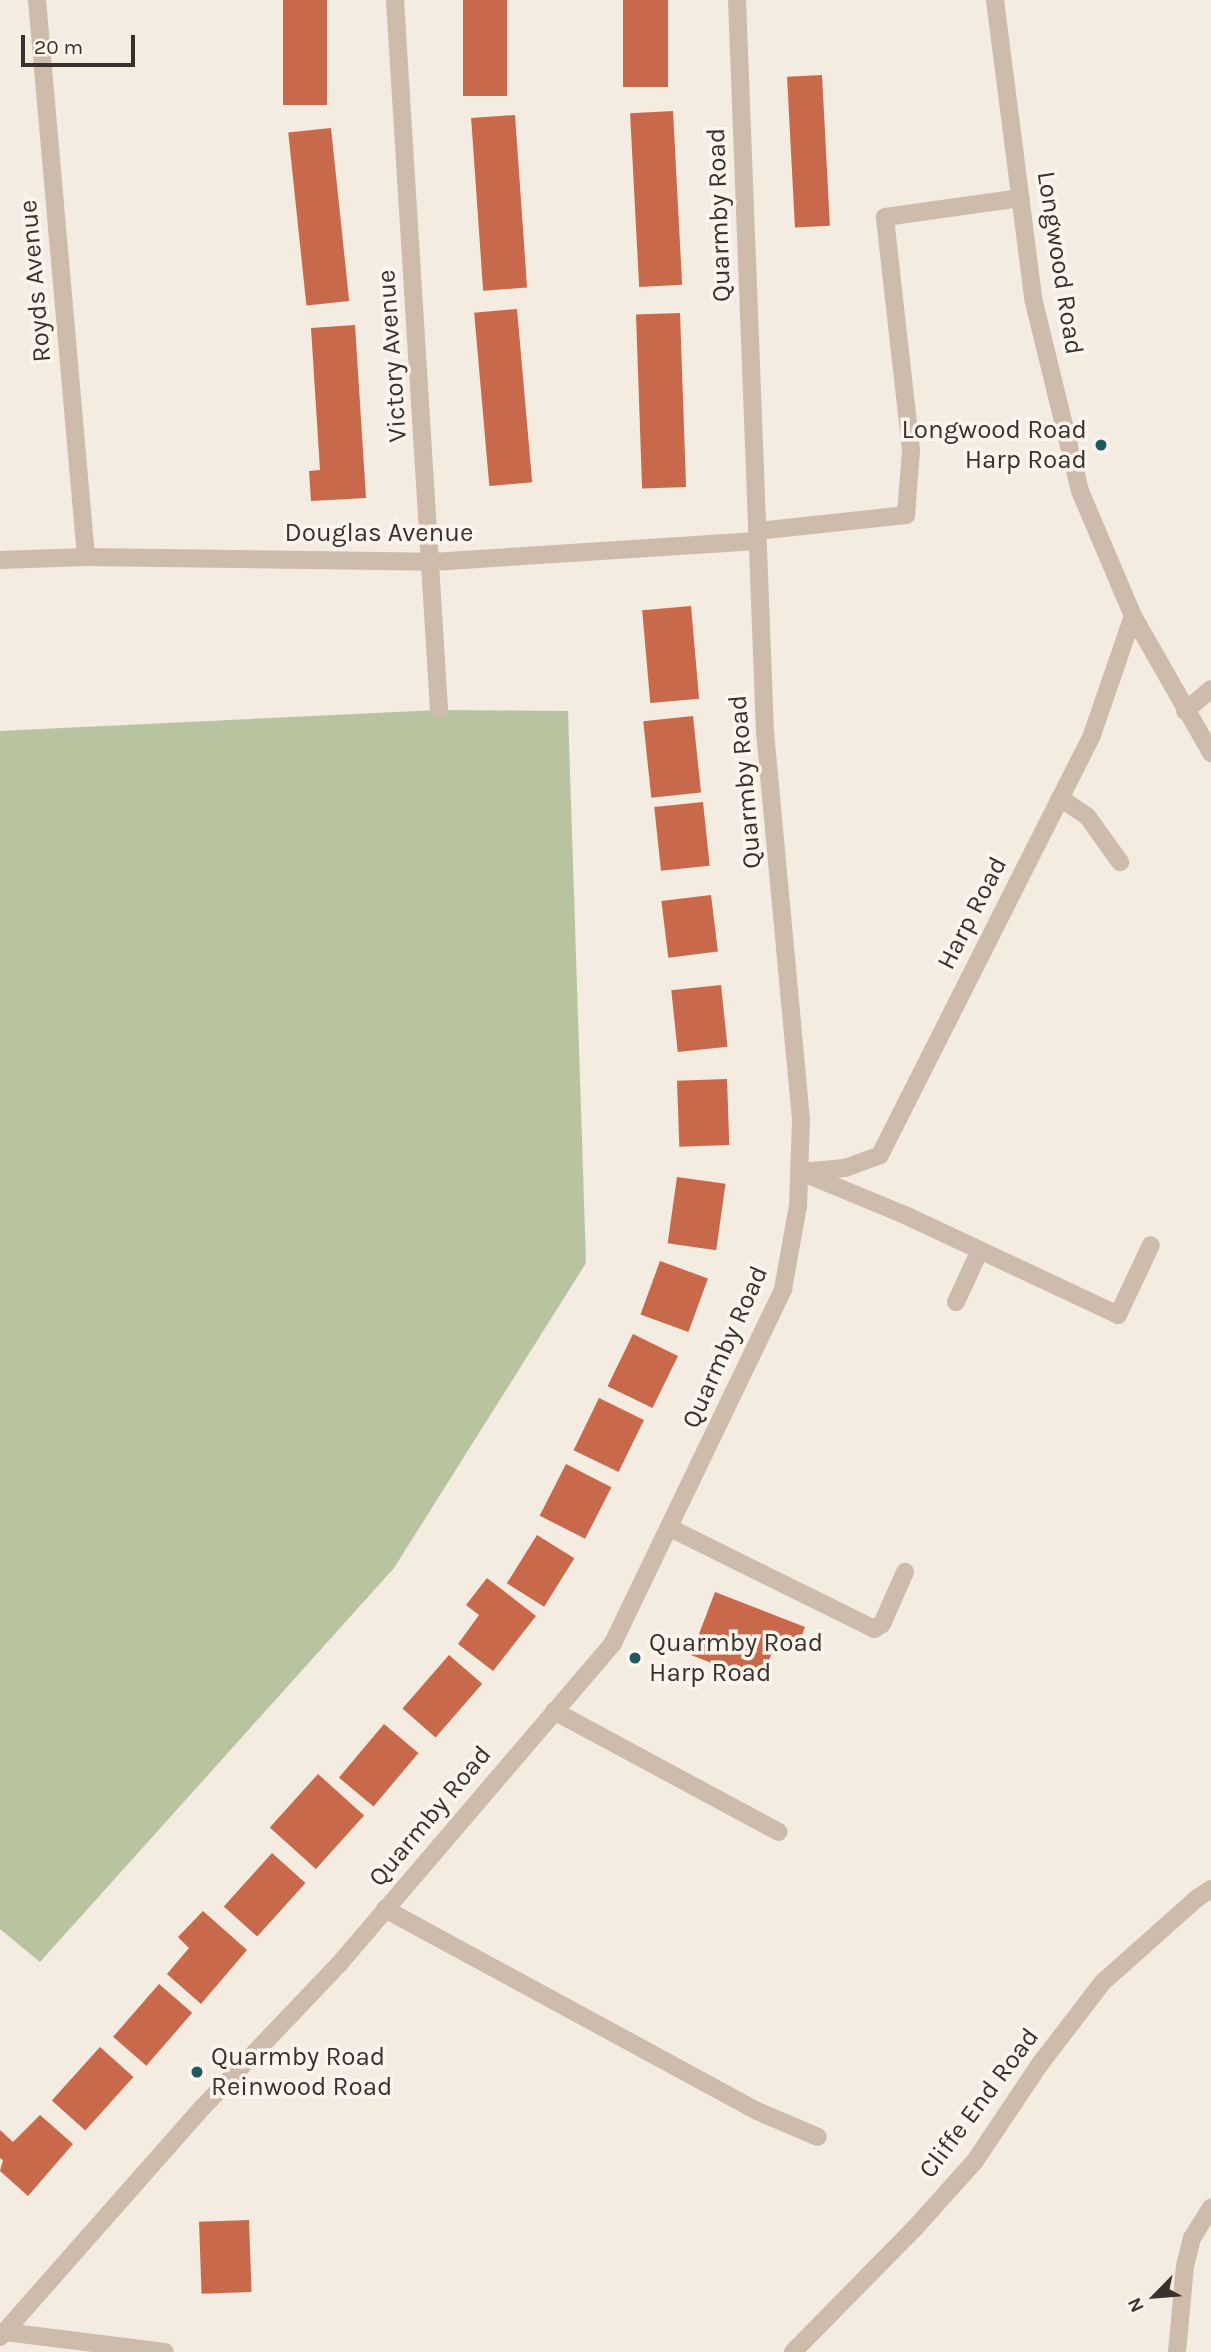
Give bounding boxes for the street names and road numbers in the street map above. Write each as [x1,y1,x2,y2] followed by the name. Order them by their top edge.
[700,127,738,303] street label: Quarmby Road
[1030,169,1090,357] street label: Longwood Road
[12,198,58,364] street label: Royds Avenue
[370,269,414,443] street label: Victory Avenue
[285,517,473,549] street label: Douglas Avenue
[722,694,768,870] street label: Quarmby Road
[930,851,1014,975] street label: Harp Road
[675,1261,775,1433] street label: Quarmby Road
[362,1739,498,1893] street label: Quarmby Road
[912,2022,1046,2184] street label: Cliffe End Road

